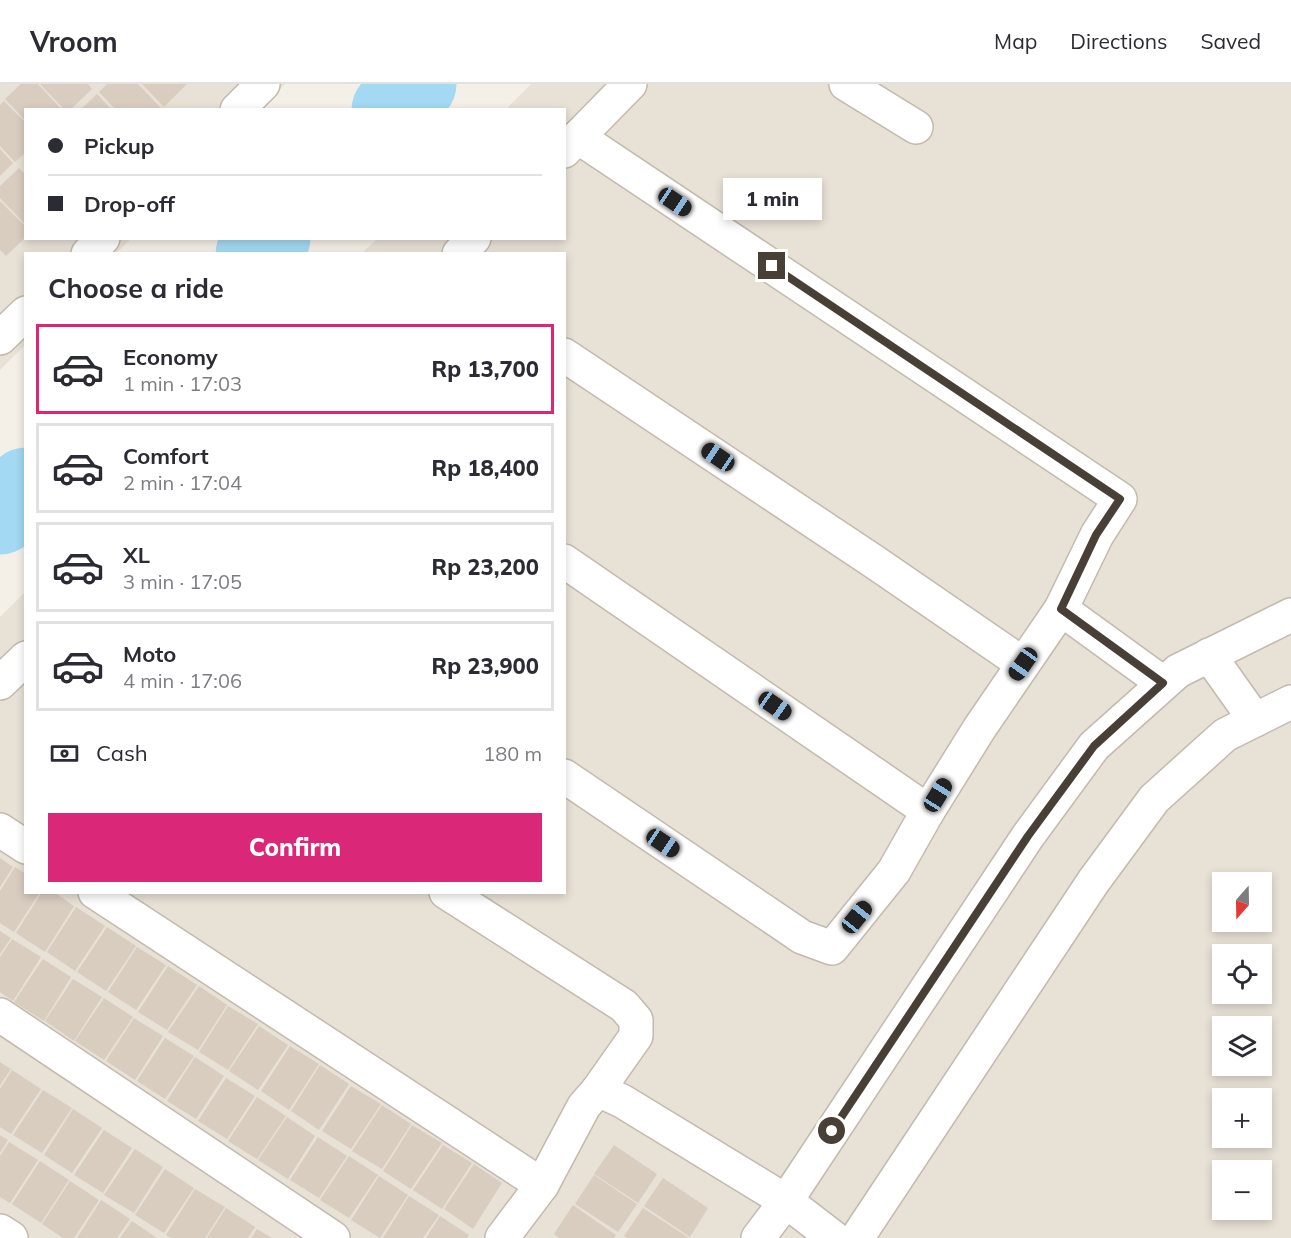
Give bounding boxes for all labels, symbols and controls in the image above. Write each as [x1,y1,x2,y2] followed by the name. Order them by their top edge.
[30,24,118,59] text: Vroom
[994,28,1037,54] text: Map
[1070,28,1167,54] text: Directions
[1200,28,1261,54] text: Saved
[84,132,154,160] text: Pickup
[722,179,822,221] callout: 1 min
[655,184,695,220] car
[746,186,799,211] text: 1 min
[84,190,175,218] text: Drop-off
[758,252,785,279] route end
[48,271,224,305] text: Choose a ride
[51,342,105,396] icon: car
[123,343,218,371] text: Economy
[432,355,539,383] text: Rp 13,700
[123,371,242,396] text: 1 min · 17:03
[698,439,738,475] car
[51,441,105,495] icon: car
[123,442,209,470] text: Comfort
[432,454,539,482] text: Rp 18,400
[123,470,242,495] text: 2 min · 17:04
[51,540,105,594] icon: car
[123,541,150,569] text: XL
[432,553,539,581] text: Rp 23,200
[123,569,242,594] text: 3 min · 17:05
[51,639,105,693] icon: car
[123,640,176,668] text: Moto
[1005,644,1041,684] car
[432,652,539,680] text: Rp 23,900
[123,668,242,693] text: 4 min · 17:06
[755,688,795,724] car
[48,737,81,770] icon: cash
[96,739,148,767] text: Cash
[483,741,542,766] text: 180 m
[921,775,955,815] car
[48,813,542,882] button: Confirm
[643,825,683,861] car
[1212,872,1272,932] north arrow
[1212,872,1272,1220] map controls
[839,897,875,937] car
[1212,944,1272,1004] button: locate
[1212,1016,1272,1076] button: layers
[1212,1088,1272,1148] button: +
[818,1117,845,1144] route start
[1212,1160,1272,1220] button: −

